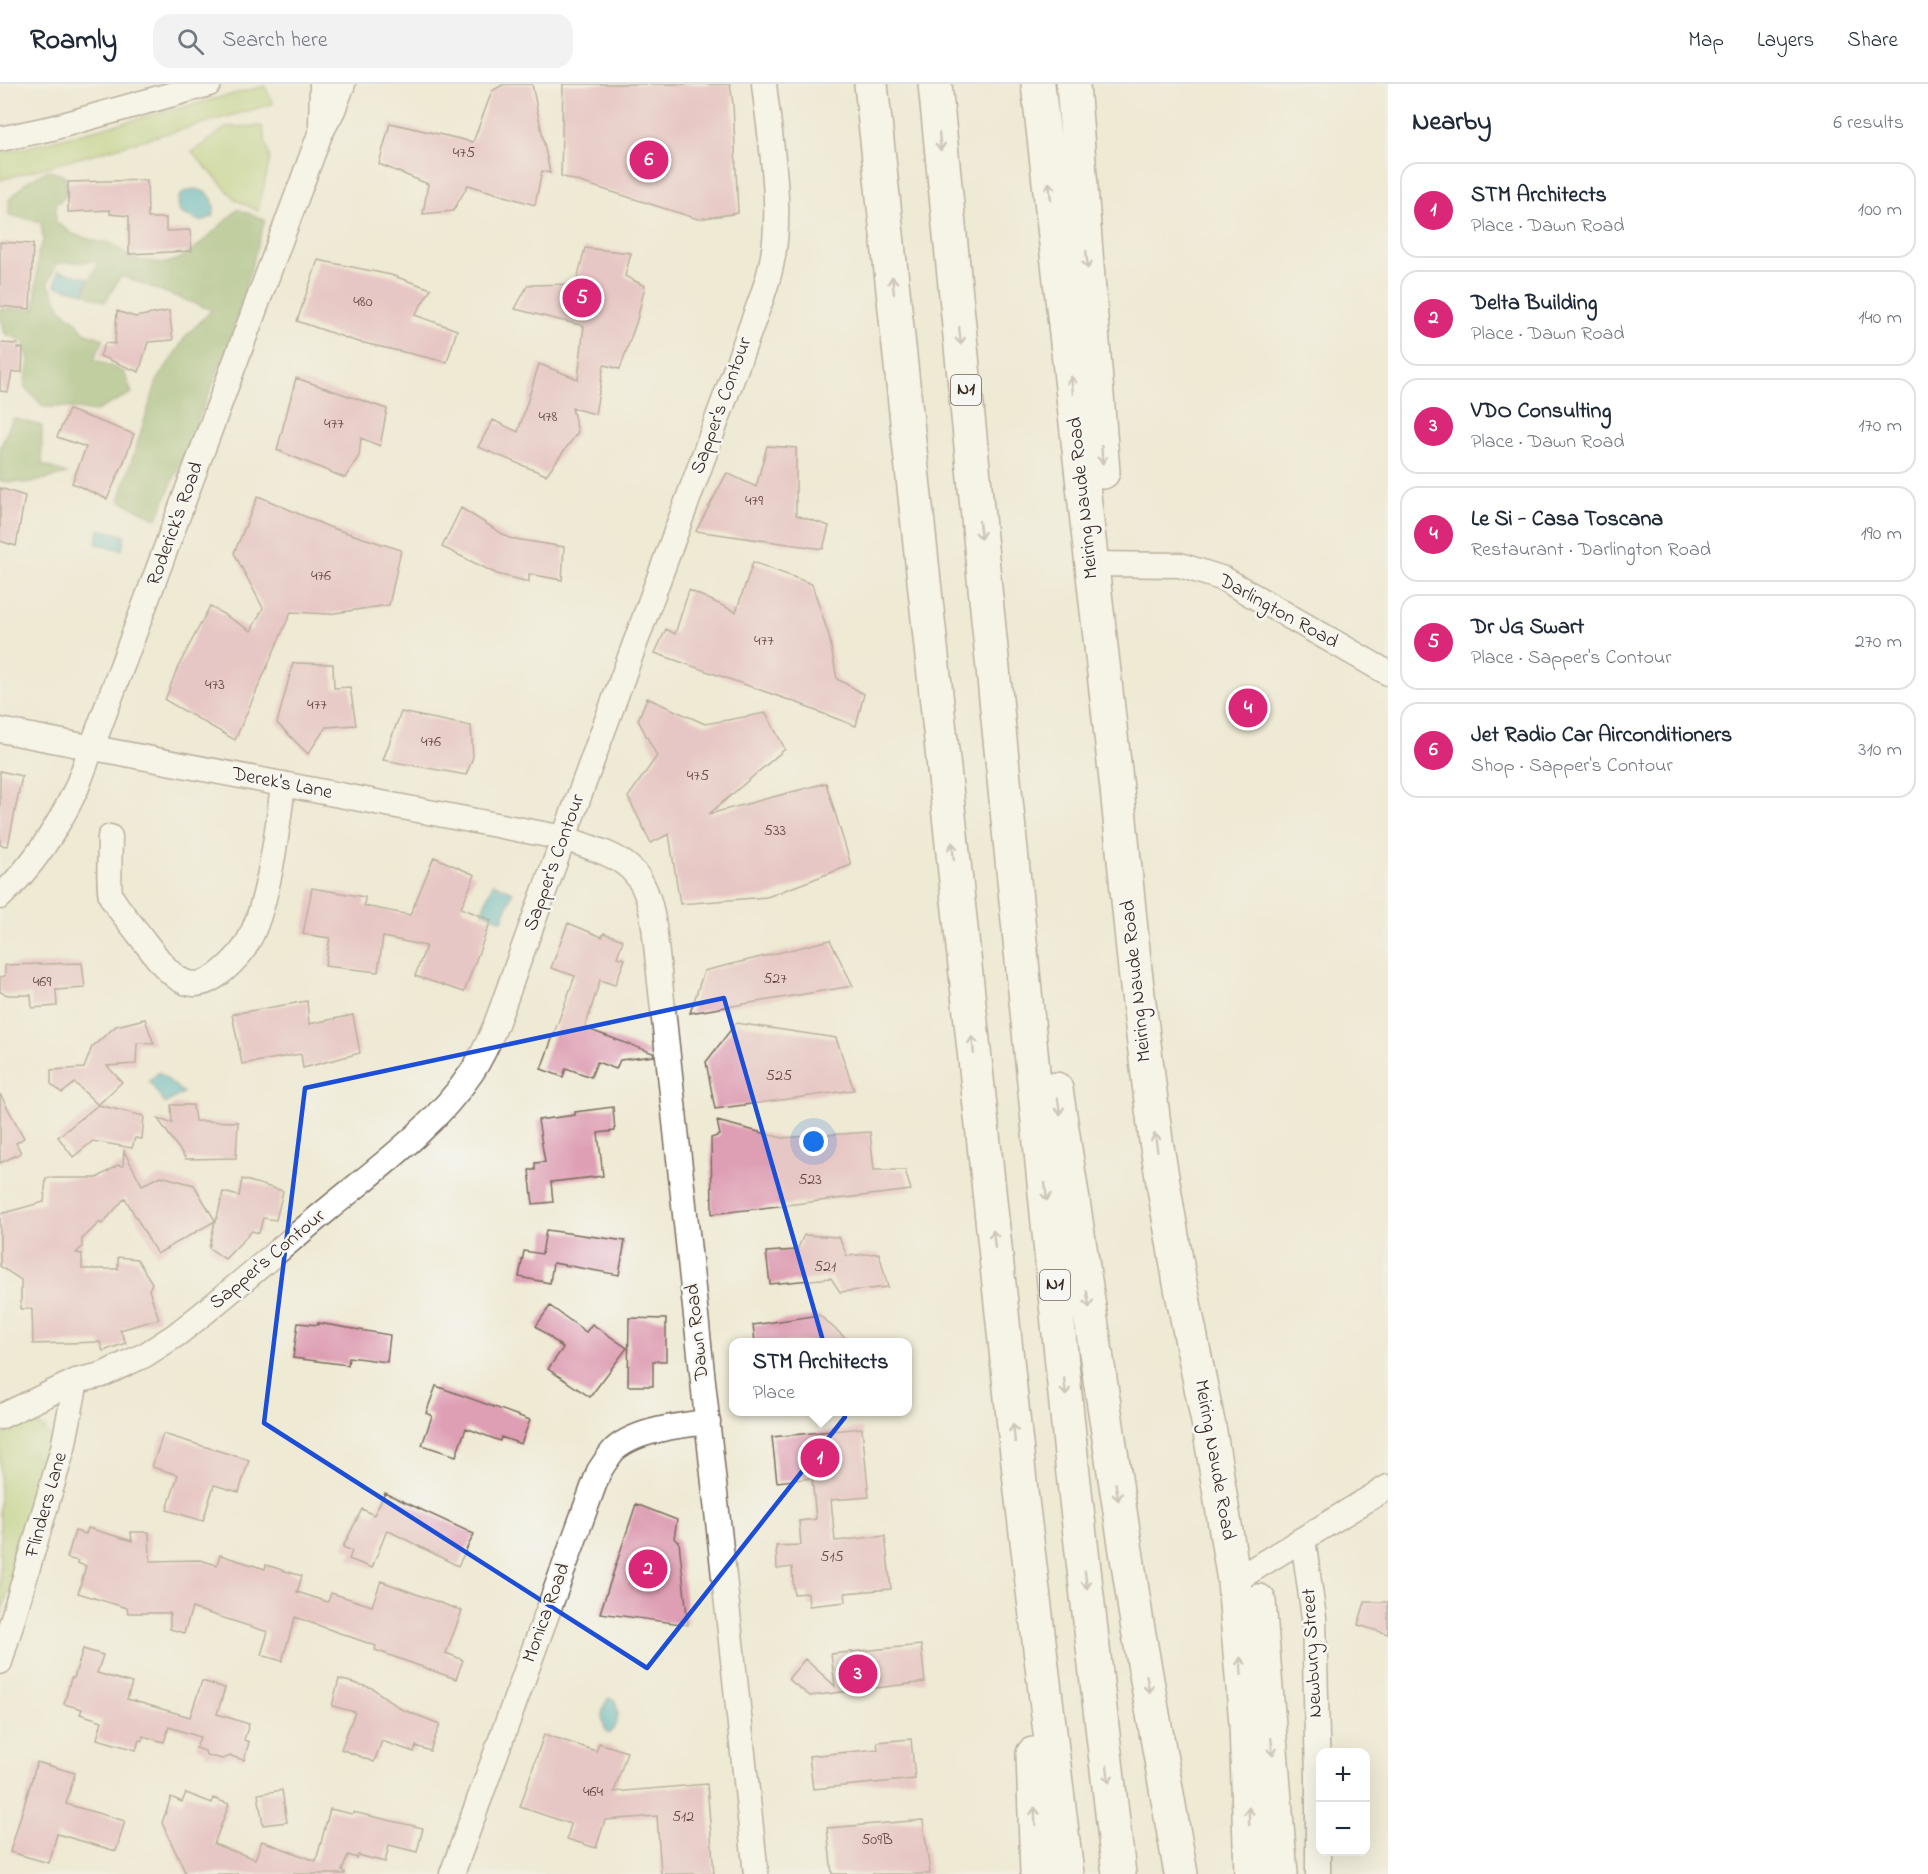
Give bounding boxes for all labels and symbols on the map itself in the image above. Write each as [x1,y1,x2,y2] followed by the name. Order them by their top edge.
[935,132,946,152] one-way arrow
[630,138,668,182] pin: 6
[453,141,475,165] house number: 475
[1044,182,1055,202] one-way arrow
[1082,250,1093,270] one-way arrow
[562,276,602,320] pin: 5
[887,276,898,295] one-way arrow
[353,290,373,314] house number: 480
[955,326,966,346] one-way arrow
[684,333,760,479] street label: Sapper's Contour
[951,375,981,405] road number: N1
[1066,376,1077,396] one-way arrow
[538,405,558,429] house number: 478
[324,412,344,436] house number: 477
[1061,415,1108,580] street label: Meiring Naude Road
[1096,444,1107,464] one-way arrow
[140,458,212,590] street label: Roderick's Road
[745,489,763,513] house number: 479
[975,520,986,540] one-way arrow
[311,564,331,588] house number: 476
[1211,567,1343,658] street label: Darlington Road
[754,629,774,653] house number: 477
[205,673,225,697] house number: 473
[1228,686,1268,730] pin: 4
[307,693,327,717] house number: 477
[421,730,441,754] house number: 476
[228,760,335,808] street label: Derek's Lane
[687,764,709,788] house number: 475
[517,790,593,936] street label: Sapper's Contour
[764,819,786,843] house number: 533
[947,842,958,862] one-way arrow
[1114,898,1161,1063] street label: Meiring Naude Road
[763,967,787,991] house number: 527
[33,970,51,994] house number: 469
[967,1036,978,1055] one-way arrow
[766,1064,792,1088] house number: 525
[1054,1096,1065,1116] one-way arrow
[799,1127,828,1156] your location
[1150,1133,1161,1153] one-way arrow
[798,1168,822,1192] house number: 523
[1041,1182,1052,1202] one-way arrow
[204,1202,333,1317] street label: Sapper's Contour
[988,1230,999,1249] one-way arrow
[814,1255,836,1279] house number: 521
[1040,1270,1070,1300] road number: N1
[679,1282,718,1383] street label: Dawn Road
[1083,1289,1094,1308] one-way arrow
[1060,1376,1071,1396] one-way arrow
[1185,1377,1242,1543] street label: Meiring Naude Road
[1008,1423,1019,1443] one-way arrow
[800,1436,840,1480] pin: 1
[18,1449,76,1562] street label: Flinders Lane
[1112,1481,1123,1501] one-way arrow
[820,1545,844,1569] house number: 515
[628,1546,668,1592] pin: 2
[516,1559,578,1667] street label: Monica Road
[1080,1570,1091,1590] one-way arrow
[1295,1587,1331,1719] street label: Newbury Street
[838,1652,878,1696] pin: 3
[1235,1657,1246,1677] one-way arrow
[1142,1674,1153,1694] one-way arrow
[1266,1736,1277,1756] one-way arrow
[1103,1764,1114,1784] one-way arrow
[583,1780,604,1804] house number: 464
[672,1805,694,1829] house number: 512
[1029,1806,1041,1826] one-way arrow
[1244,1806,1255,1826] one-way arrow
[861,1828,893,1852] house number: 509B

